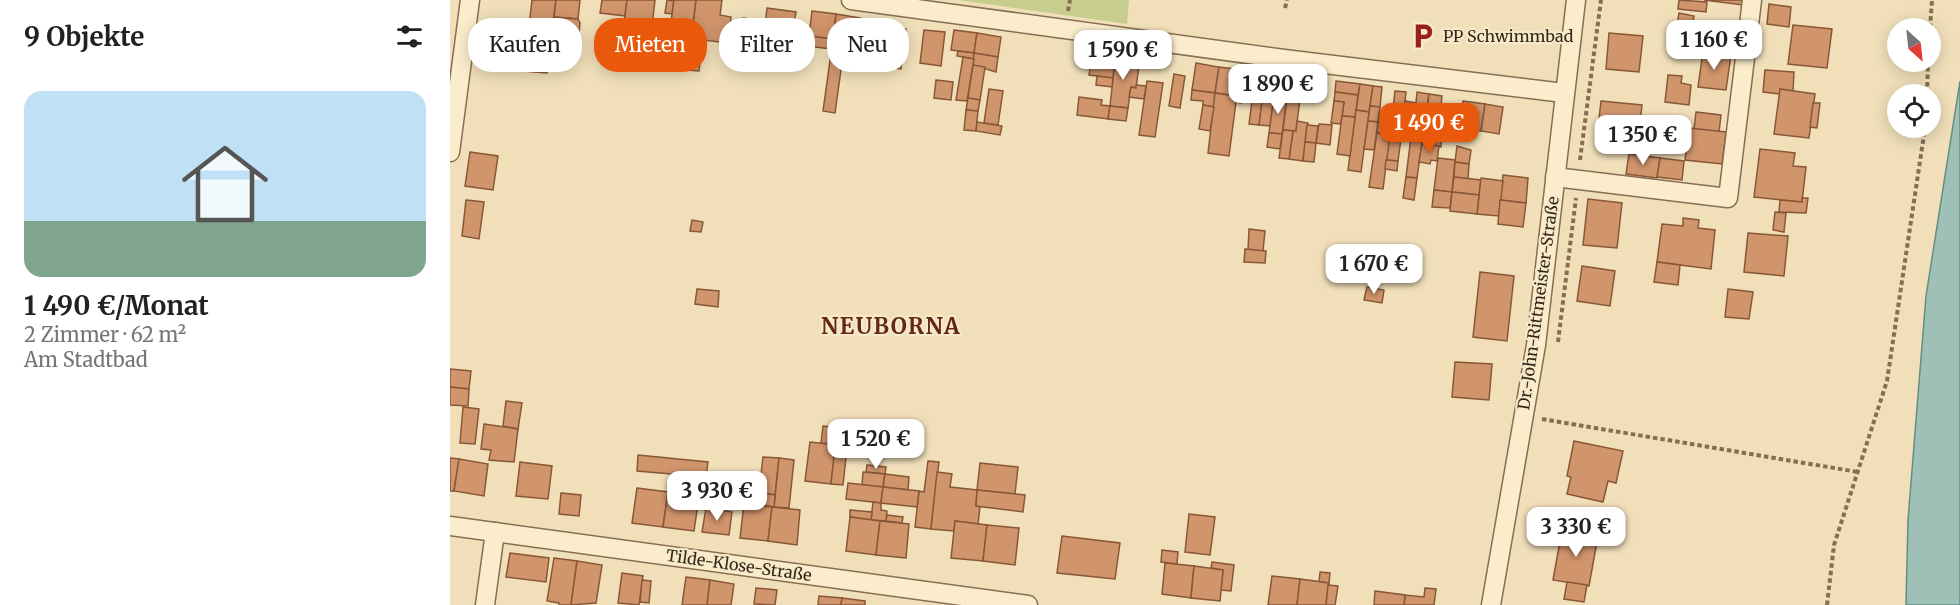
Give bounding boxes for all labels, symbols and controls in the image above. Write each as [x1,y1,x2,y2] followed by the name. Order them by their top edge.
[468,18,582,72] chip: Kaufen
[594,18,707,72] chip: Mieten
[719,18,815,72] chip: Filter
[827,18,909,72] chip: Neu
[1887,18,1941,72] north arrow
[1887,18,1941,138] map controls
[24,20,144,53] text: 9 Objekte
[393,20,426,53] icon: filters
[1659,20,1769,71] pin: 1 160 €
[1408,21,1438,51] parking icon: PP Schwimmbad
[1443,26,1574,46] place label: PP Schwimmbad
[1680,27,1748,52] text: 1 160 €
[1068,30,1178,81] pin: 1 590 €
[1088,37,1158,62] text: 1 590 €
[1223,64,1333,115] pin: 1 890 €
[1242,71,1314,96] text: 1 890 €
[1887,84,1941,138] button: locate
[1374,103,1484,154] pin: 1 490 €
[1394,110,1464,135] text: 1 490 €
[1588,115,1698,166] pin: 1 350 €
[1609,122,1677,147] text: 1 350 €
[171,130,279,238] icon: home
[1513,195,1563,411] street label: Dr.-John-Rittmeister-Straße
[1319,244,1429,295] pin: 1 670 €
[1340,251,1408,276] text: 1 670 €
[24,289,209,322] text: 1 490 €/Monat
[821,312,961,340] district label: NEUBORNA
[24,322,186,347] text: 2 Zimmer · 62 m²
[24,347,148,372] text: Am Stadtbad
[821,419,931,470] pin: 1 520 €
[841,426,911,451] text: 1 520 €
[662,471,772,522] pin: 3 930 €
[681,478,753,503] text: 3 930 €
[1521,507,1631,558] pin: 3 330 €
[1541,514,1611,539] text: 3 330 €
[665,545,813,585] street label: Tilde-Klose-Straße

